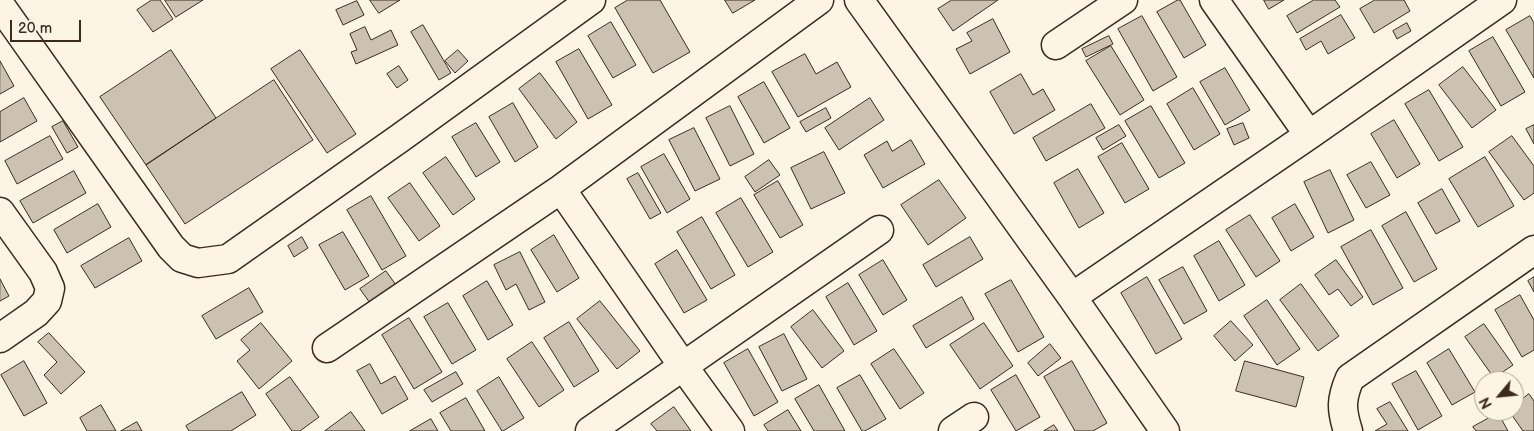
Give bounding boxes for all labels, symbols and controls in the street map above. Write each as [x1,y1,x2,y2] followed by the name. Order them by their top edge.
[12,10,84,42] scale bar
[18,19,52,38] text: 20 m
[1474,371,1524,421] north arrow
[1476,394,1496,411] text: N

